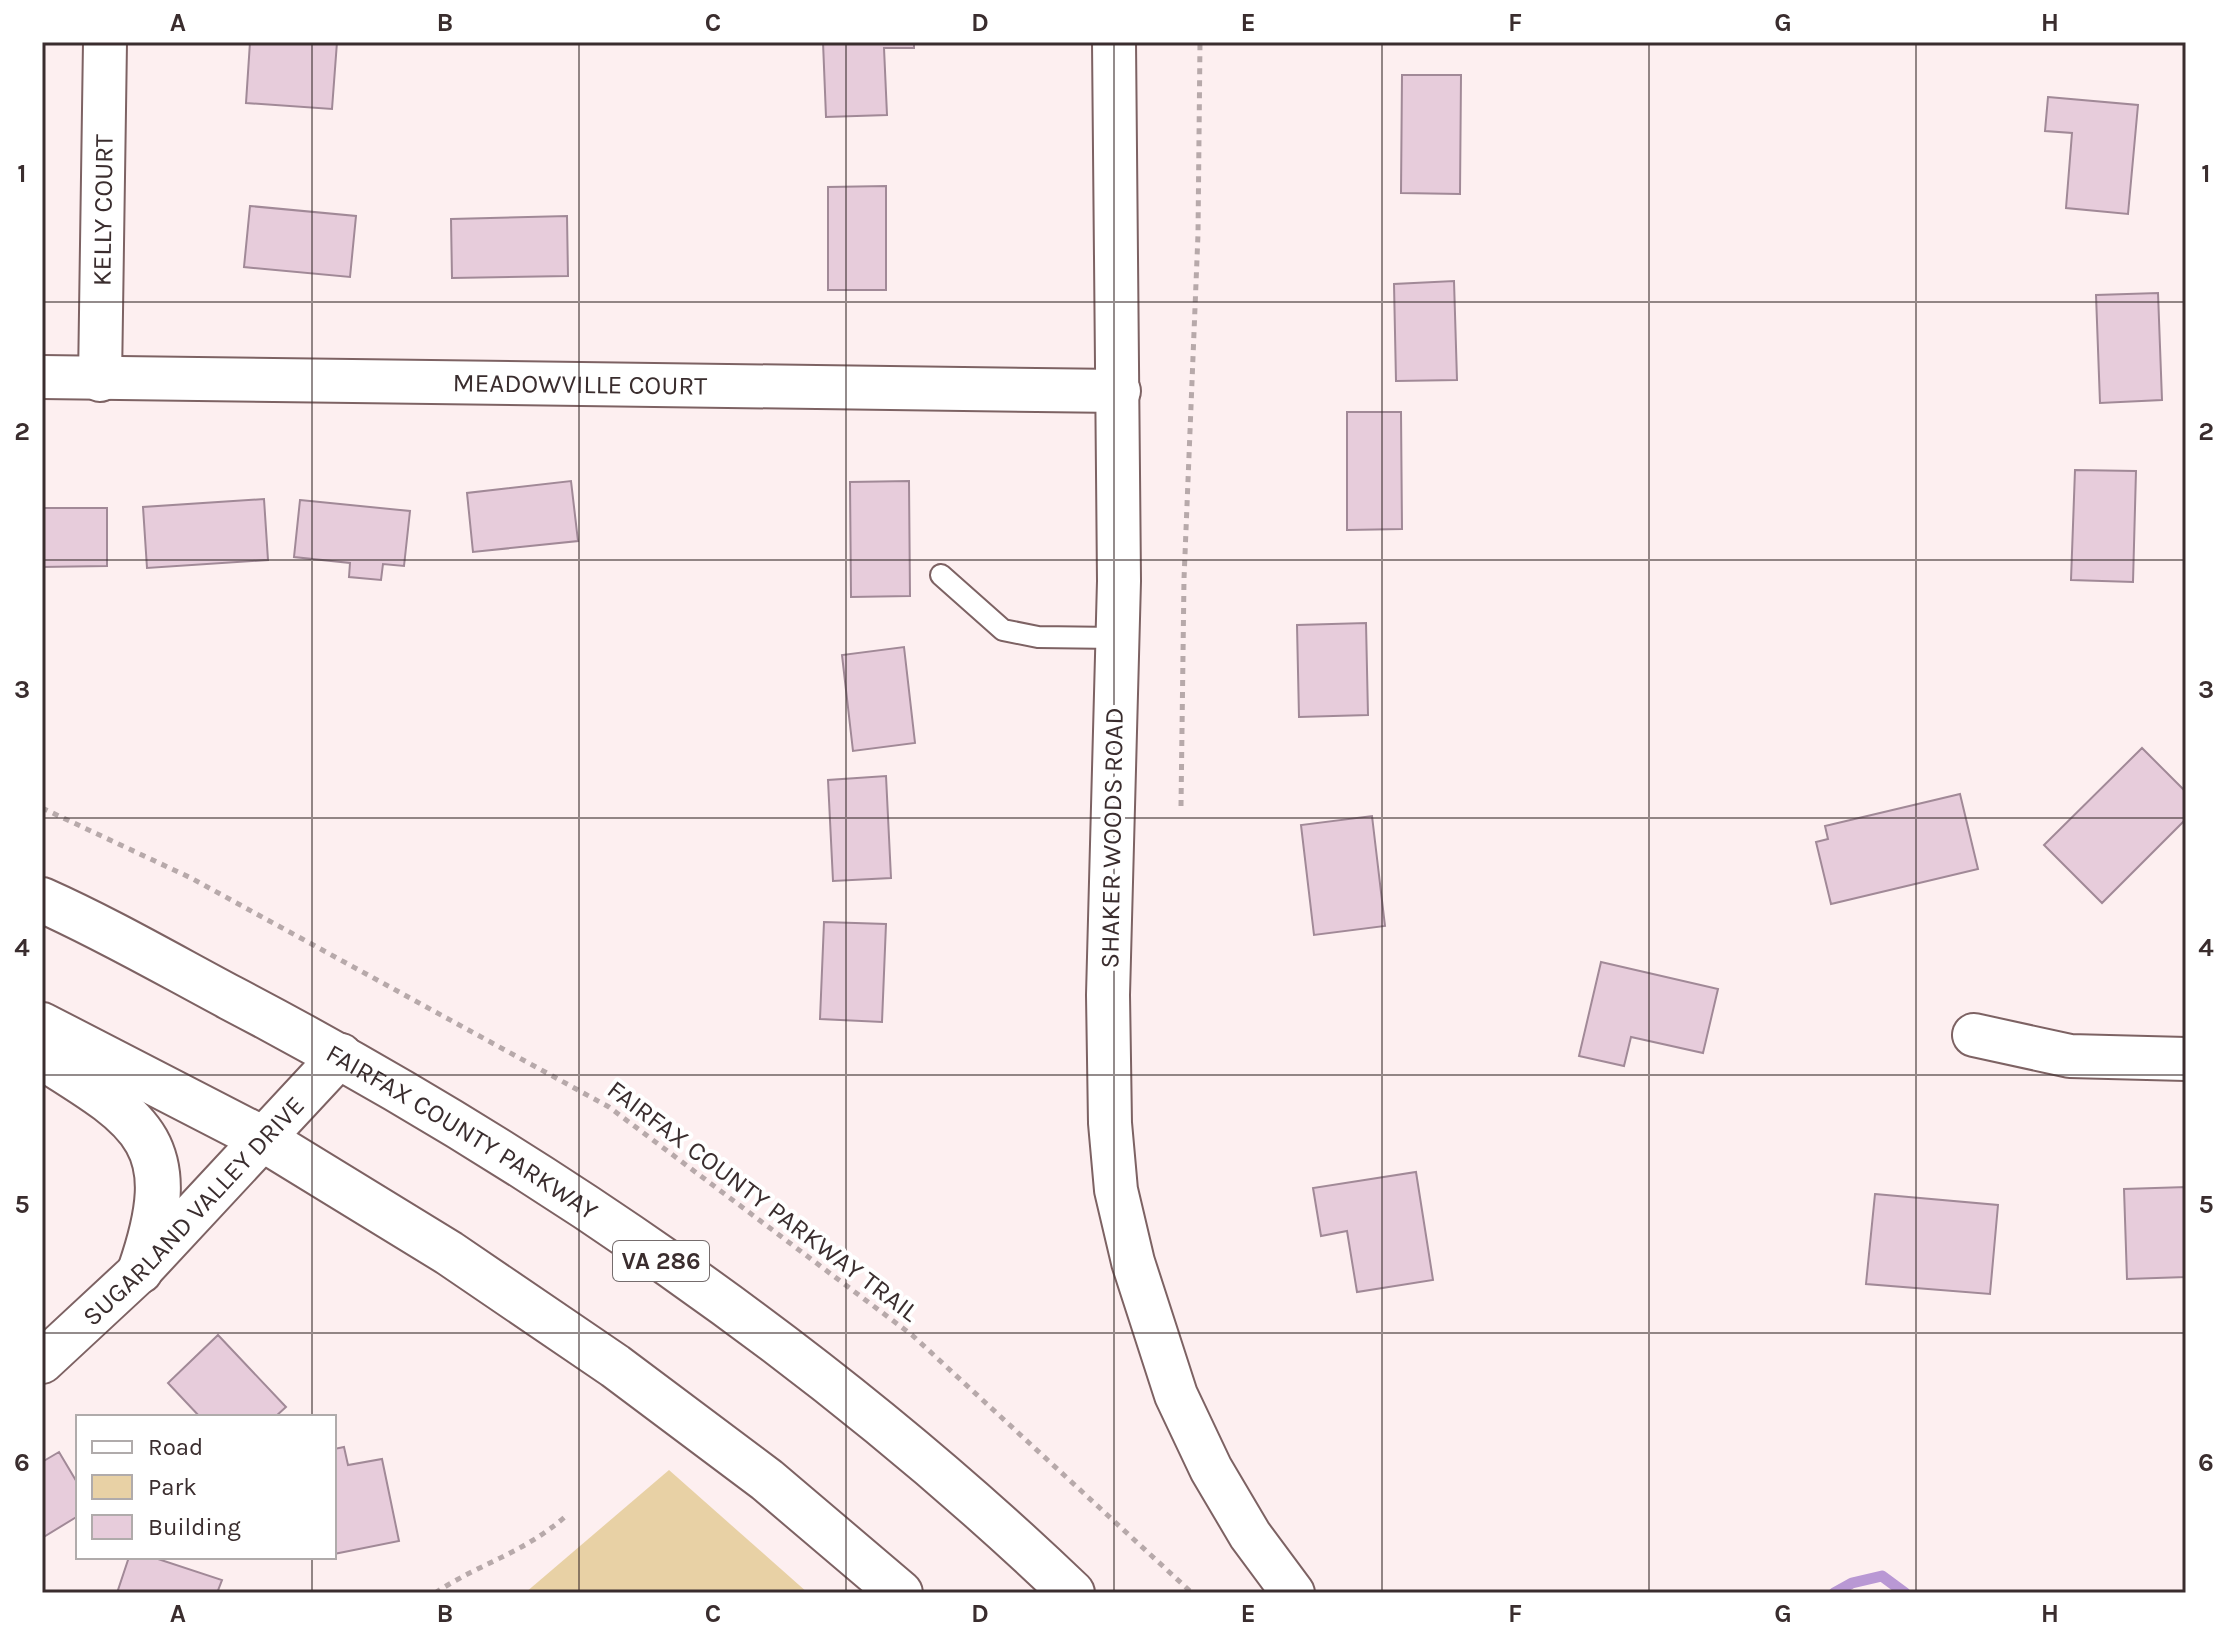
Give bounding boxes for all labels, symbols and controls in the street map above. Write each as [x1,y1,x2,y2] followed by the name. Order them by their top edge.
[170,7,186,38] text: A
[437,7,453,38] text: B
[705,7,721,38] text: C
[971,7,989,38] text: D
[1240,7,1256,38] text: E
[1508,7,1522,38] text: F
[1774,7,1792,38] text: G
[2041,7,2059,38] text: H
[86,134,119,286] street label: KELLY COURT
[17,158,27,189] text: 1
[2201,158,2211,189] text: 1
[452,367,707,401] street label: MEADOWVILLE COURT
[14,416,30,447] text: 2
[2198,416,2214,447] text: 2
[14,674,30,705] text: 3
[2198,674,2214,705] text: 3
[1094,707,1130,969] street label: SHAKER WOODS ROAD
[14,932,30,963] text: 4
[2198,932,2214,963] text: 4
[321,1037,604,1227] street label: FAIRFAX COUNTY PARKWAY
[601,1074,925,1328] street label: FAIRFAX COUNTY PARKWAY TRAIL
[76,1090,310,1332] street label: SUGARLAND VALLEY DRIVE
[14,1189,30,1220] text: 5
[2198,1189,2214,1220] text: 5
[613,1241,709,1281] road number: VA 286
[76,1415,336,1559] legend
[148,1433,203,1461] text: Road
[14,1447,30,1478] text: 6
[2198,1447,2214,1478] text: 6
[148,1473,197,1501] text: Park
[148,1513,241,1541] text: Building
[170,1598,186,1629] text: A
[437,1598,453,1629] text: B
[705,1598,721,1629] text: C
[971,1598,989,1629] text: D
[1240,1598,1256,1629] text: E
[1508,1598,1522,1629] text: F
[1774,1598,1792,1629] text: G
[2041,1598,2059,1629] text: H

